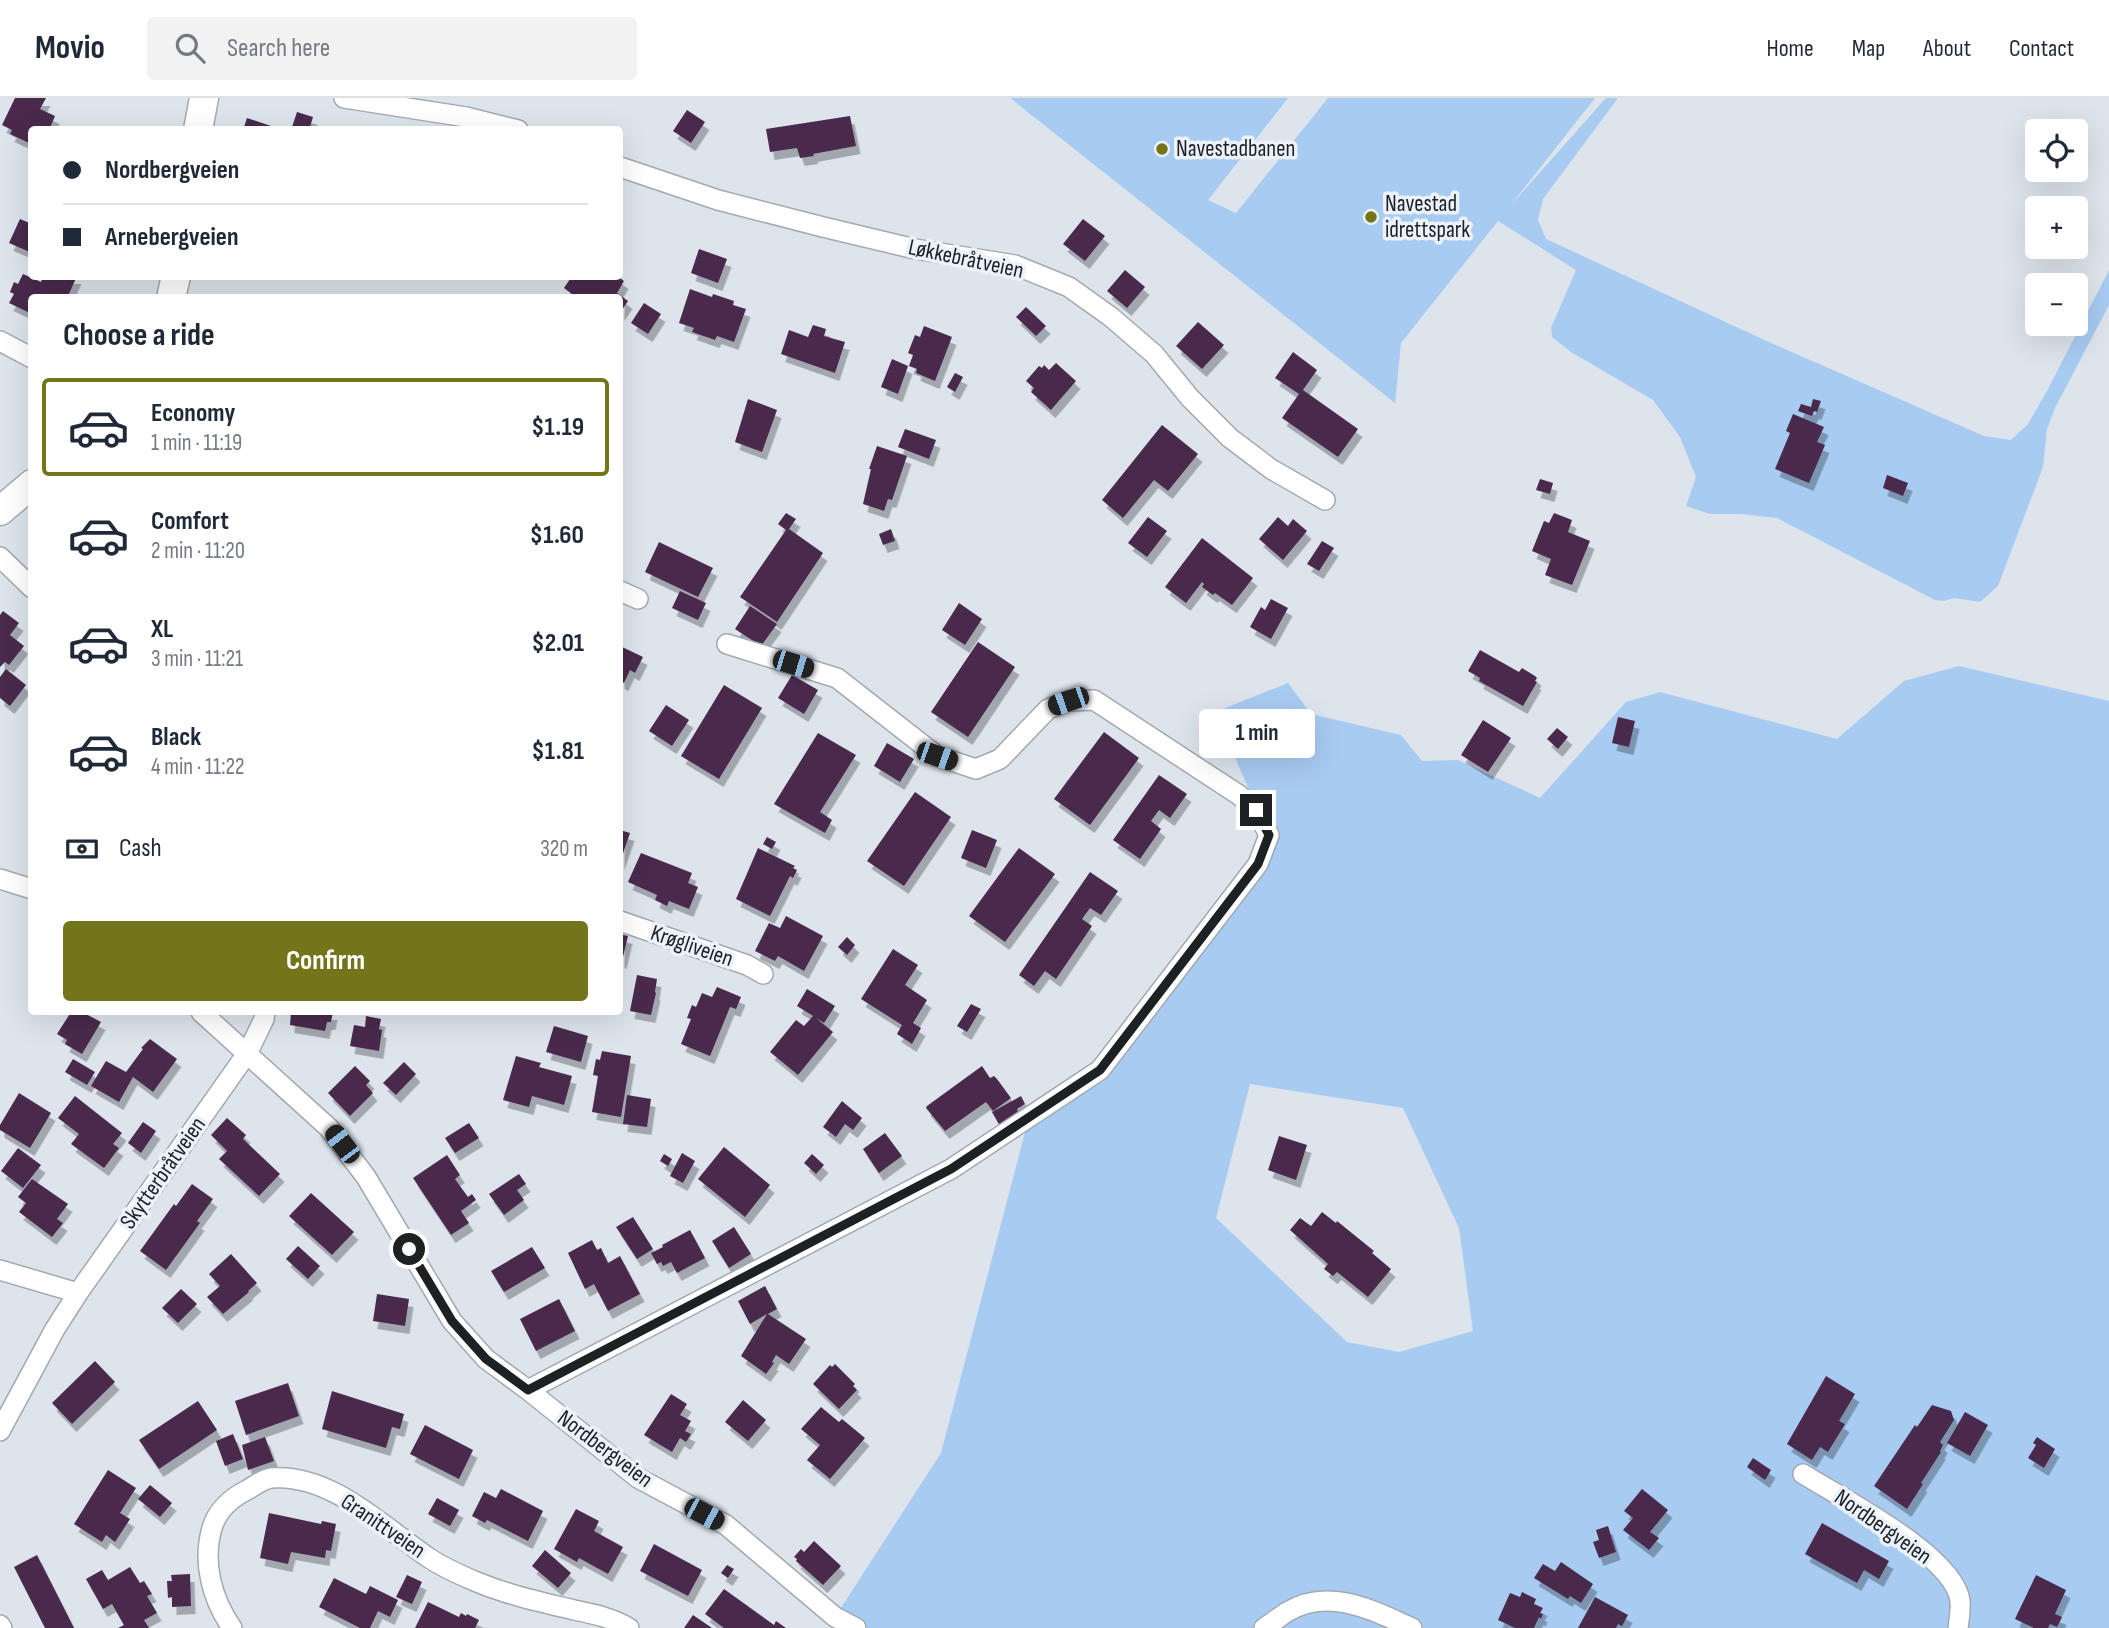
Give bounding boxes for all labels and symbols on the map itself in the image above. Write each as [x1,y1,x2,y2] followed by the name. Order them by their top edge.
[1176,135,1295,163] place label: Navestadbanen
[1154,141,1170,157] marker: Navestadbanen
[1385,190,1470,244] place label: Navestad idrettspark
[1363,209,1379,225] marker: Navestad idrettspark
[906,233,1026,285] street label: Løkkebråtveien
[770,648,817,680] car
[1045,684,1092,718] car
[1198,708,1314,758] callout: 1 min
[914,739,961,773] car
[1240,794,1272,826] route end
[647,919,737,973] street label: Krøgliveien
[114,1112,212,1234] street label: Skytterbråtveien
[321,1121,364,1167] car
[393,1233,425,1265] route start
[552,1404,658,1494] street label: Nordbergveien
[1829,1483,1937,1571] street label: Nordbergveien
[335,1488,431,1564] street label: Granittveien
[681,1495,728,1533] car

